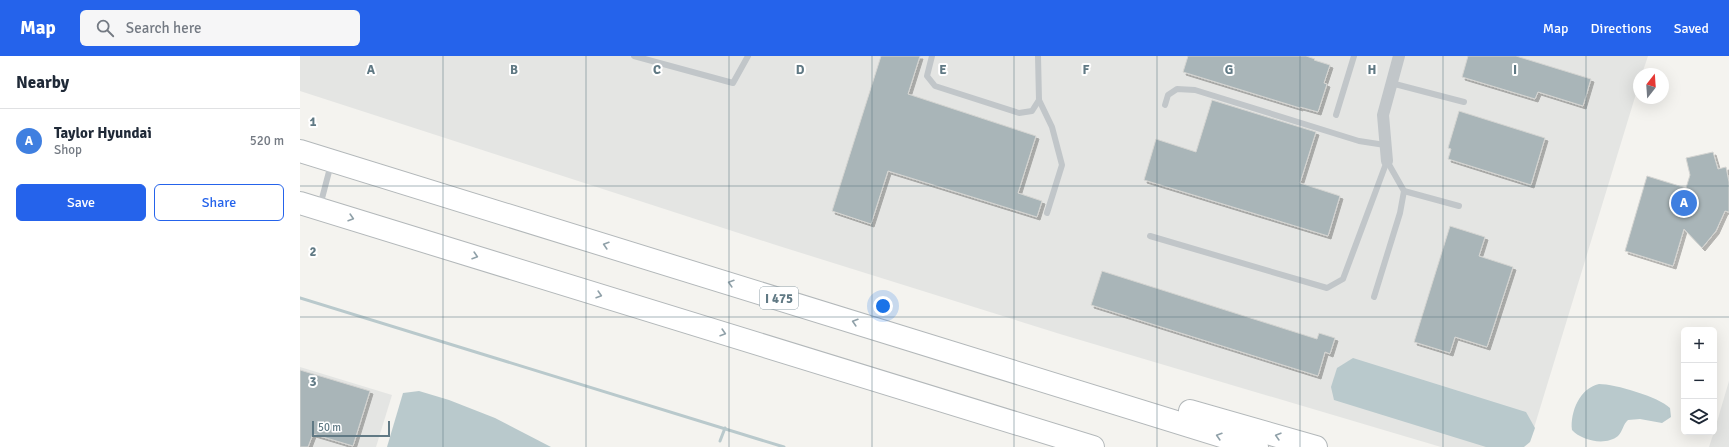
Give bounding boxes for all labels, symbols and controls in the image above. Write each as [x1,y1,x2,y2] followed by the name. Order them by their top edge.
[80,10,360,46] search box
[20,16,56,40] text: Map
[94,17,116,39] icon: search
[126,19,201,37] text: Search here
[1543,20,1569,37] text: Map
[1591,20,1652,37] text: Directions
[1674,20,1709,37] text: Saved
[367,62,376,78] text: A
[510,62,518,78] text: B
[653,62,661,78] text: C
[796,62,805,78] text: D
[939,62,947,78] text: E
[1083,62,1090,78] text: F
[1225,62,1233,78] text: G
[1368,62,1376,78] text: H
[1513,62,1517,78] text: I
[1633,68,1669,104] north arrow
[16,72,69,93] text: Nearby
[309,114,317,130] text: 1
[54,124,152,142] text: Taylor Hyundai
[25,133,33,149] text: A
[250,133,284,149] text: 520 m
[54,142,82,158] text: Shop
[16,184,146,221] button: Save
[154,184,284,221] button: Share
[1671,188,1697,218] pin: A
[347,213,354,222] one-way arrow
[603,241,610,250] one-way arrow
[309,244,317,260] text: 2
[471,251,478,260] one-way arrow
[727,279,734,288] one-way arrow
[760,287,798,309] road number: I 475
[595,290,602,299] one-way arrow
[873,296,893,316] your location
[852,318,859,326] one-way arrow
[1681,327,1717,435] map controls
[1681,327,1717,363] button: +
[720,328,727,337] one-way arrow
[1681,363,1717,399] button: −
[309,374,317,390] text: 3
[1681,399,1717,435] button: layers
[312,419,390,438] scale bar
[318,421,341,434] text: 50 m
[1216,432,1223,441] one-way arrow
[1275,432,1282,441] one-way arrow

